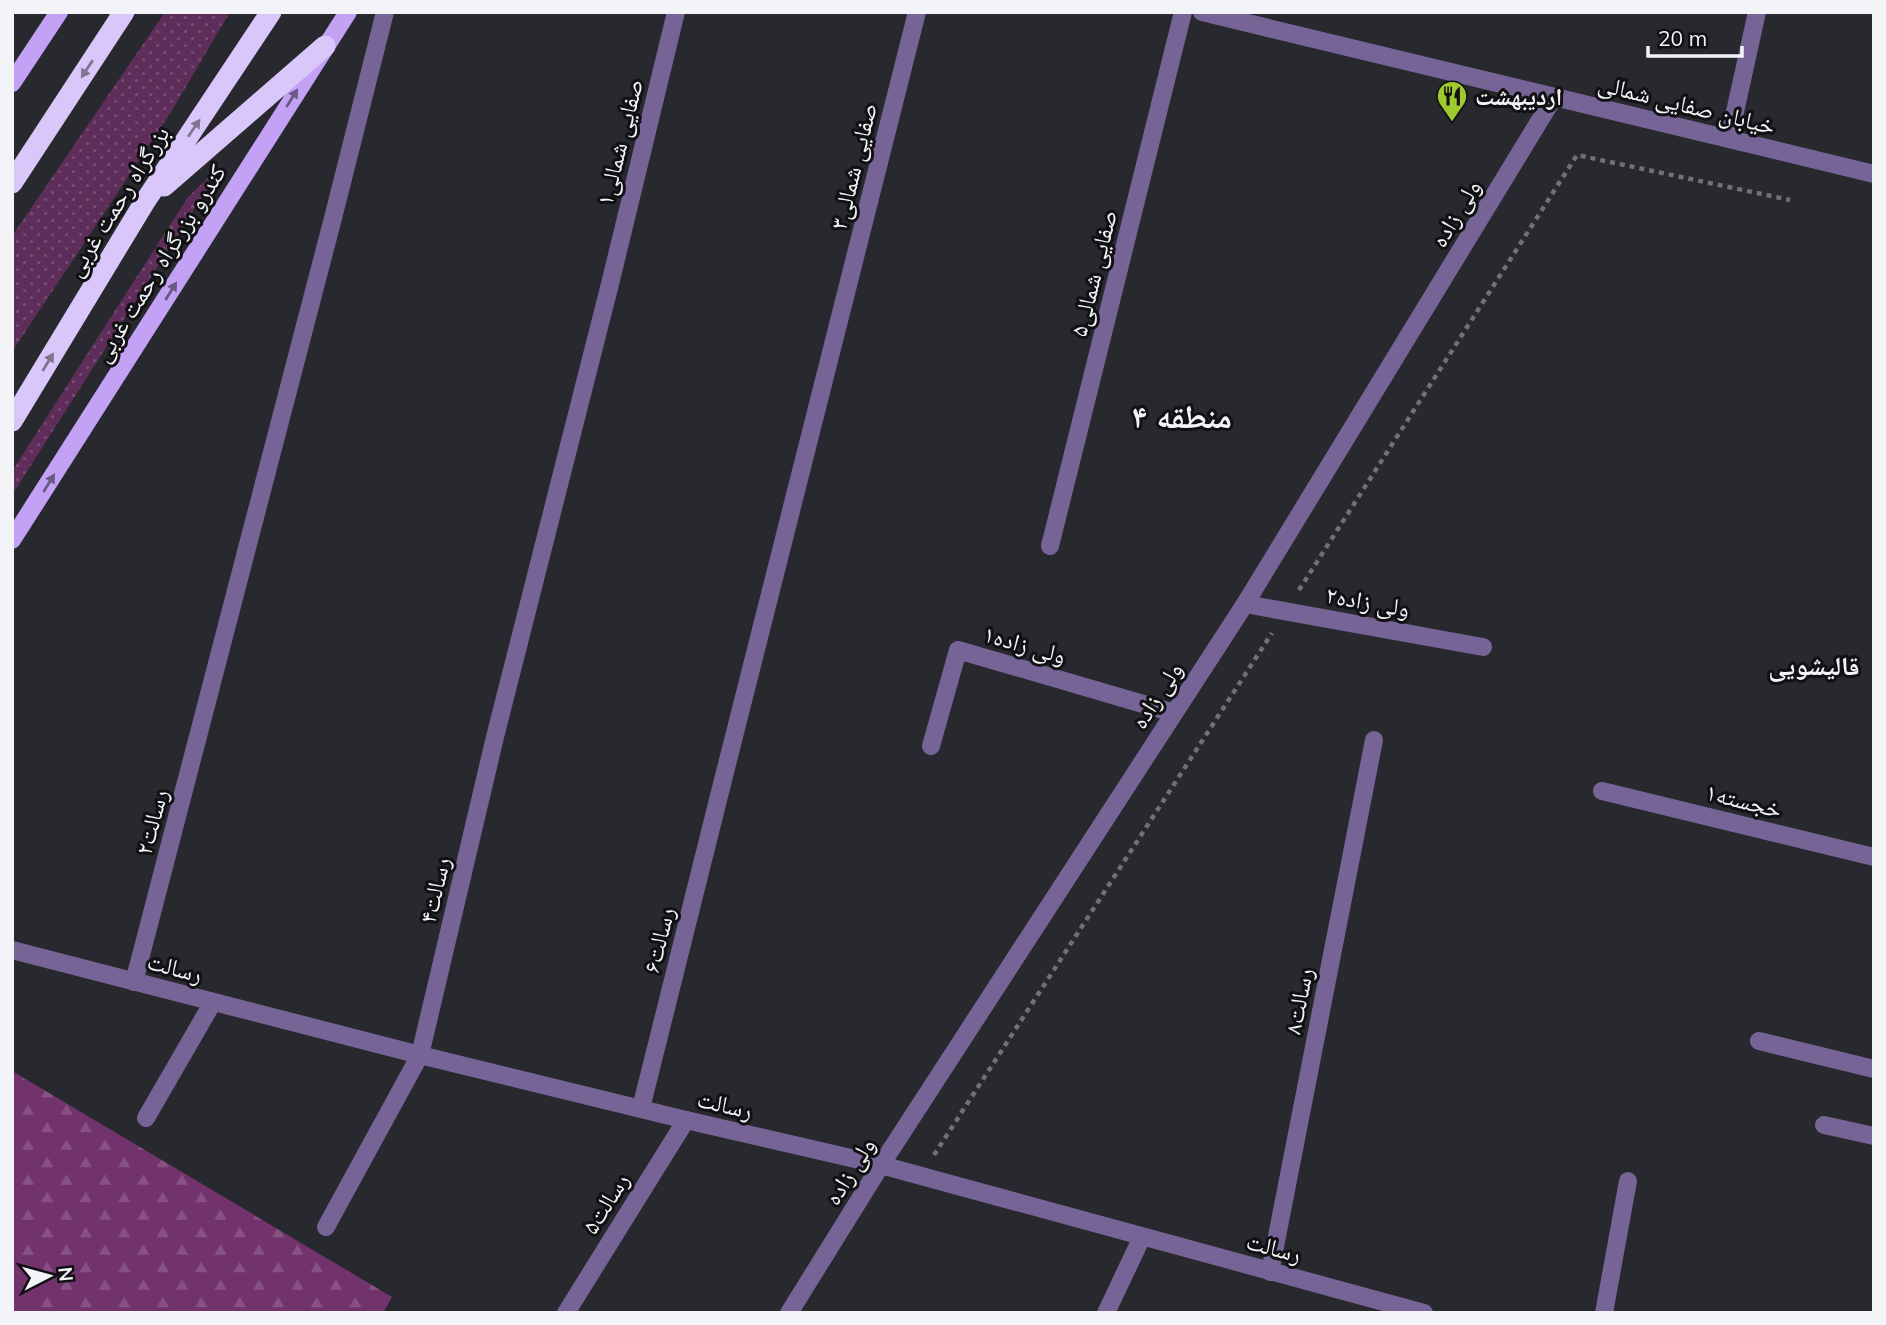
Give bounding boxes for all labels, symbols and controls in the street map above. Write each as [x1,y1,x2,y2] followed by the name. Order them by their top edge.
[1648,14,1742,58] scale bar
[1658,25,1707,51] text: 20 m
[80,60,93,79] one-way arrow
[1595,67,1779,141] street label: خیابان صفایی شمالی
[589,76,649,208] street label: صفایی شمالی۱
[1435,79,1469,123] restaurant icon: اردیبهشت
[1475,81,1562,111] place label: اردیبهشت
[286,89,299,108] one-way arrow
[823,100,883,232] street label: صفایی شمالی۳
[187,119,201,137] one-way arrow
[59,120,175,282] street label: بزرگراه رحمت غربی
[86,159,232,367] street label: کندرو بزرگراه رحمت غربی
[1423,174,1487,252] street label: ولی زاده
[1063,207,1123,339] street label: صفایی شمالی۵
[164,281,177,300] one-way arrow
[41,353,54,372] one-way arrow
[1132,396,1232,436] district label: منطقه ۴
[42,473,55,492] one-way arrow
[1324,579,1412,623] street label: ولی زاده۲
[980,618,1070,670] street label: ولی زاده۱
[1768,649,1860,682] district label: قالیشویی
[1123,656,1189,734] street label: ولی زاده
[1703,776,1785,824] street label: خجسته۱
[128,786,174,858] street label: رسالت۲
[412,854,456,926] street label: رسالت۴
[635,904,681,976] street label: رسالت۶
[144,945,206,989] street label: رسالت
[1277,965,1319,1037] street label: رسالت۸
[694,1083,756,1125] street label: رسالت
[817,1132,881,1210] street label: ولی زاده
[575,1167,635,1239] street label: رسالت۵
[1243,1225,1305,1269] street label: رسالت
[14,1241,84,1311] north arrow
[53,1266,79,1283] text: N

